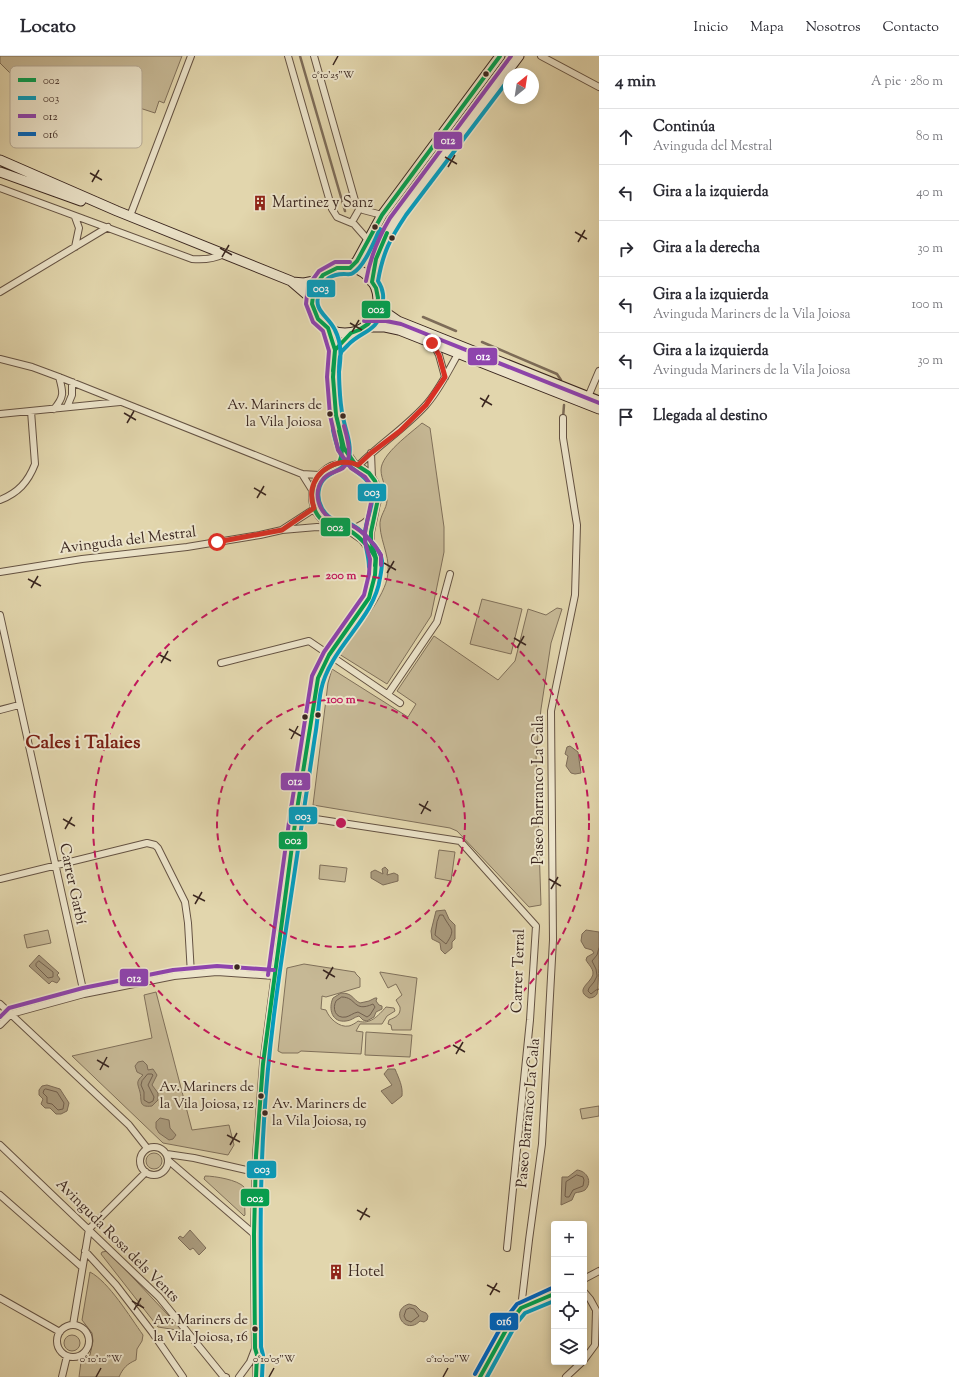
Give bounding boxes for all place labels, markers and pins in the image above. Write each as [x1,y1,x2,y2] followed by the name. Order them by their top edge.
[481,69,491,79] unlabelled marker
[272,193,373,214] place label: Martinez y Sanz
[251,194,269,212] building icon: Martinez y Sanz
[370,222,380,232] unlabelled marker
[387,233,397,243] unlabelled marker
[227,396,323,433] place label: Av. Mariners de la Vila Joiosa
[325,409,335,419] marker: Av. Mariners de la Vila Joiosa
[338,411,348,421] unlabelled marker
[313,710,323,720] unlabelled marker
[300,712,310,722] unlabelled marker
[334,816,348,830] centre of rings
[232,962,242,972] unlabelled marker
[159,1078,254,1115] place label: Av. Mariners de la Vila Joiosa, 12
[256,1091,266,1101] marker: Av. Mariners de la Vila Joiosa, 12
[272,1095,367,1132] place label: Av. Mariners de la Vila Joiosa, 19
[260,1108,270,1118] marker: Av. Mariners de la Vila Joiosa, 19
[348,1262,384,1283] place label: Hotel
[327,1263,345,1281] building icon: Hotel
[153,1311,248,1348] place label: Av. Mariners de la Vila Joiosa, 16
[250,1324,260,1334] marker: Av. Mariners de la Vila Joiosa, 16

